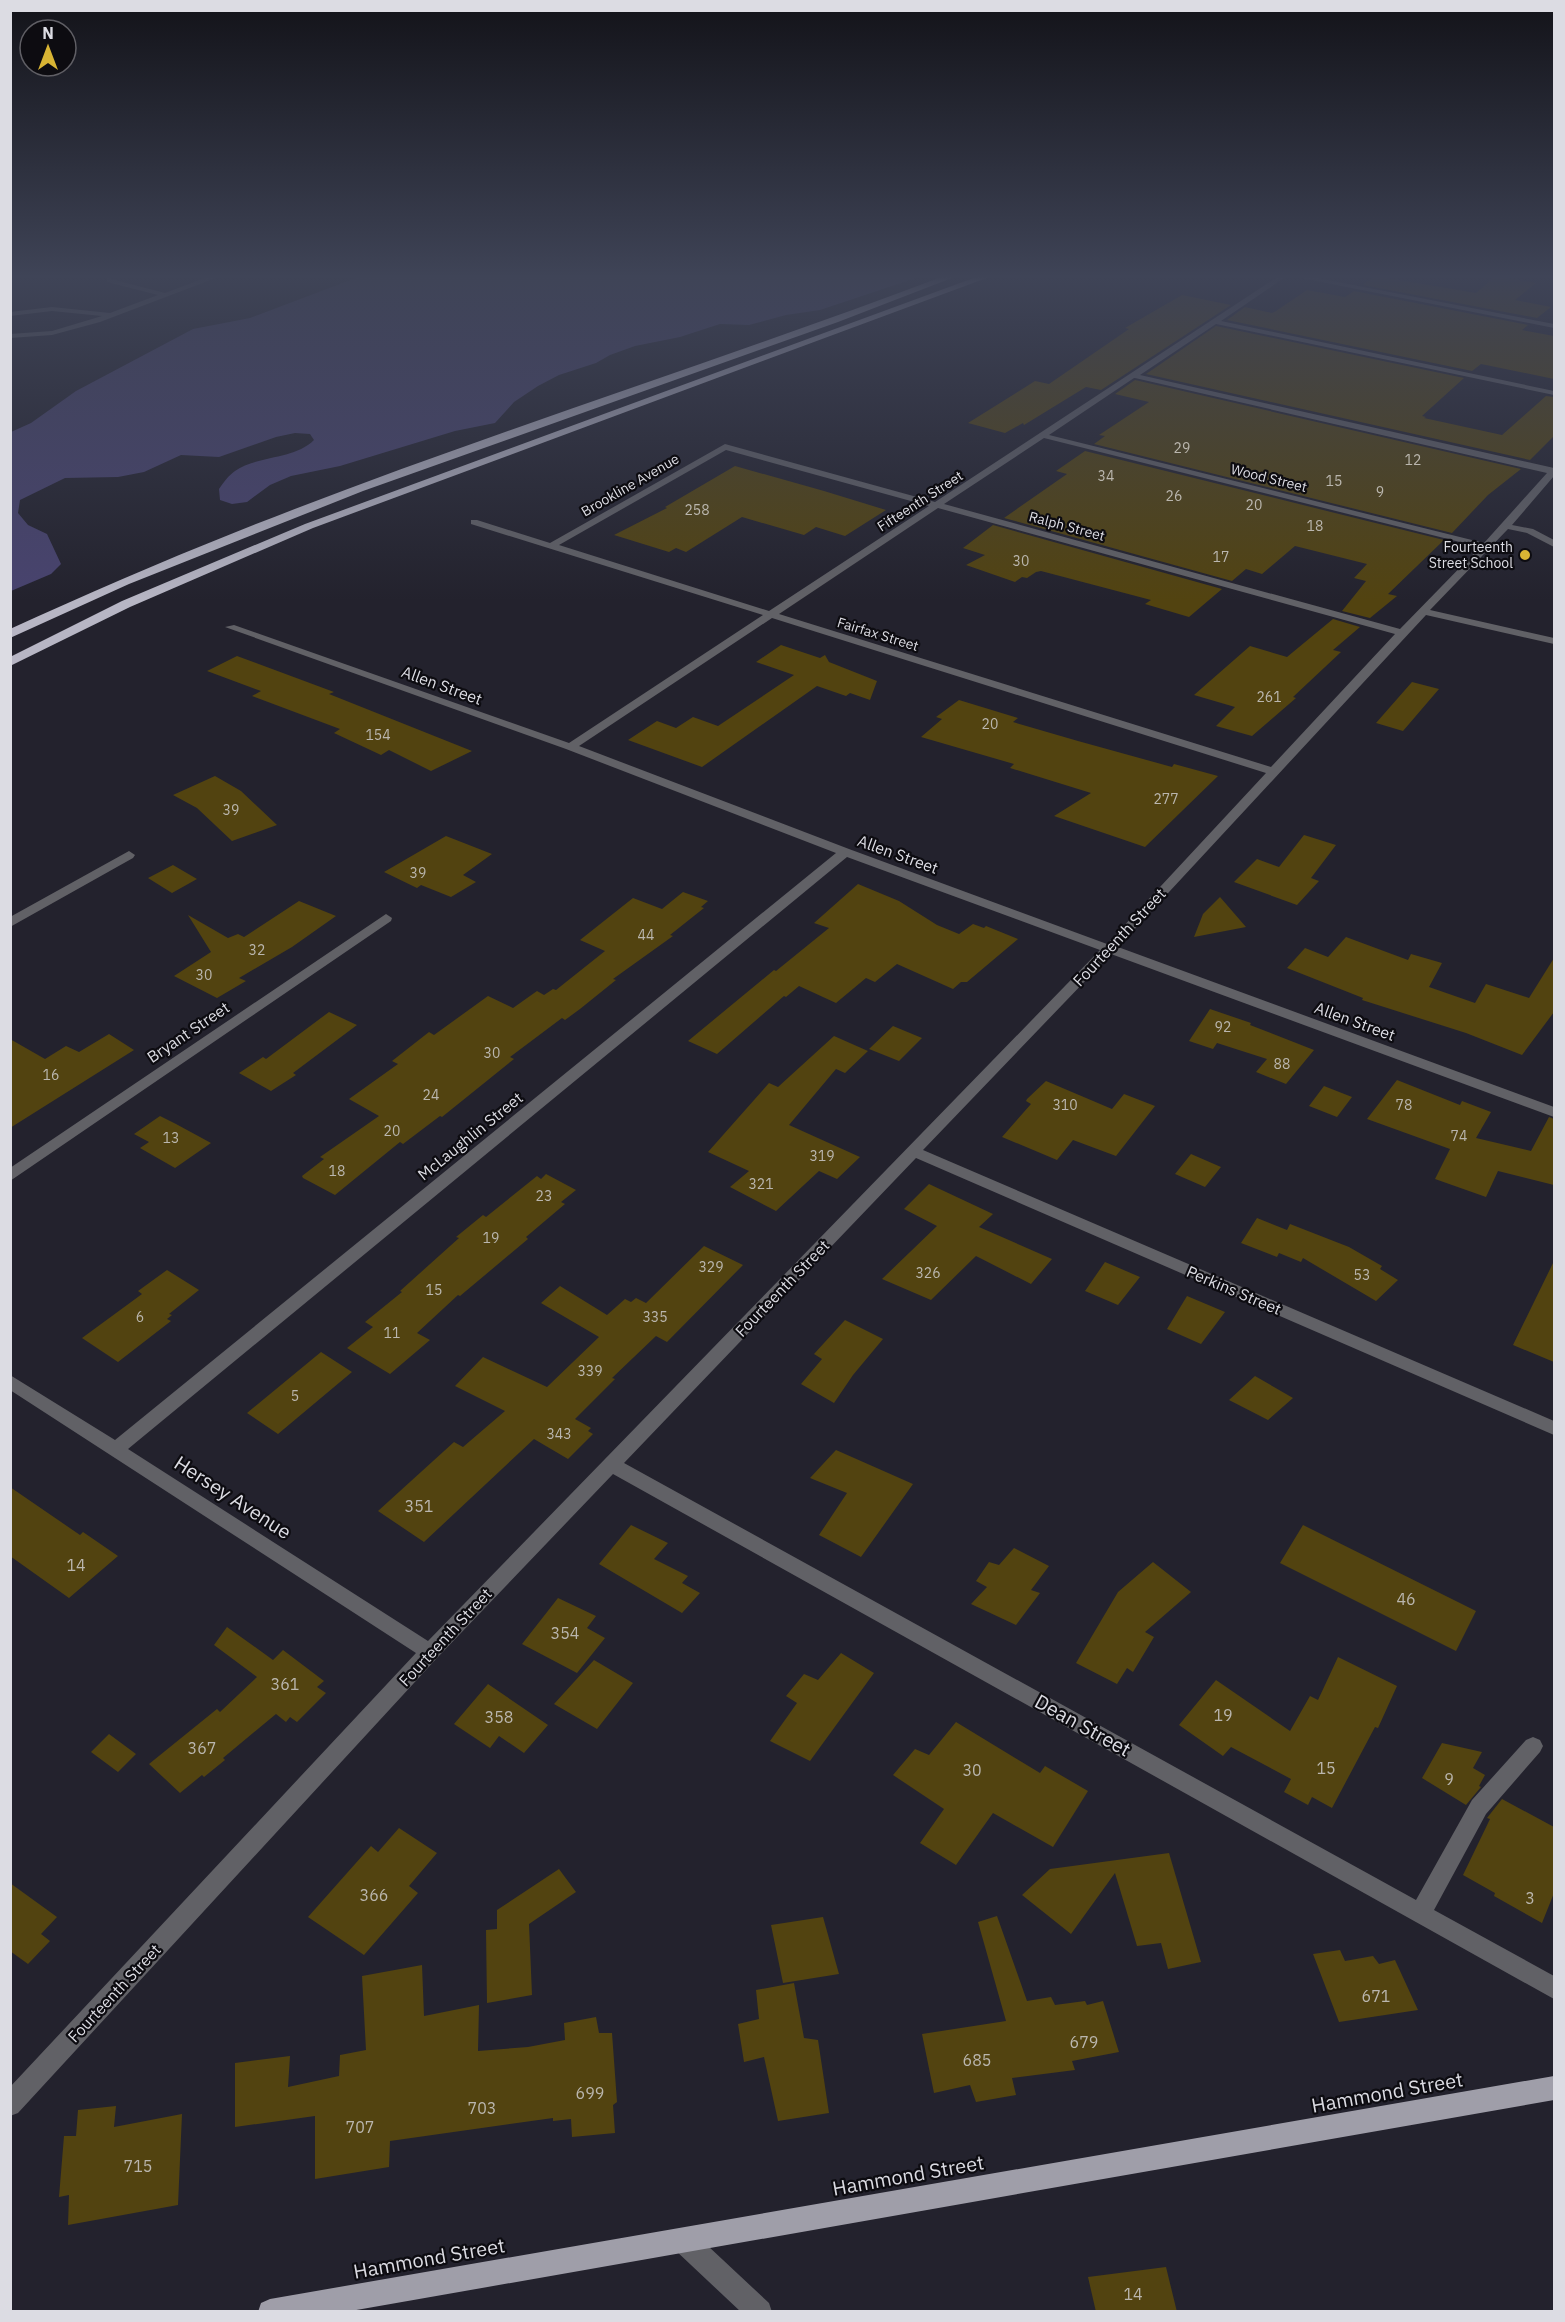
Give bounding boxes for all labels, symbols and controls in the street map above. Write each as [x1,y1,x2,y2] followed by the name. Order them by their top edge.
[18,18,78,78] north arrow
[42,23,54,43] text: N
[1174,439,1190,457] house number: 29
[578,449,683,520] street label: Brookline Avenue
[1405,451,1421,469] house number: 12
[1229,460,1309,496] street label: Wood Street
[874,467,966,535] street label: Fifteenth Street
[1098,467,1114,485] house number: 34
[1326,472,1342,490] house number: 15
[1376,483,1384,501] house number: 9
[1166,487,1182,505] house number: 26
[1246,496,1262,514] house number: 20
[684,501,710,519] house number: 258
[1027,507,1107,545] street label: Ralph Street
[1307,517,1323,535] house number: 18
[1429,538,1513,572] place label: Fourteenth Street School
[1213,548,1229,566] house number: 17
[1518,548,1532,562] marker: Fourteenth Street School
[1013,552,1029,570] house number: 30
[835,613,921,655] street label: Fairfax Street
[399,661,485,709] street label: Allen Street
[1256,688,1282,706] house number: 261
[982,715,998,733] house number: 20
[365,726,391,744] house number: 154
[1153,790,1179,808] house number: 277
[223,801,239,819] house number: 39
[855,830,941,878] street label: Allen Street
[410,864,426,882] house number: 39
[1068,884,1170,990] street label: Fourteenth Street
[638,926,654,944] house number: 44
[249,941,265,959] house number: 32
[196,966,212,984] house number: 30
[143,997,233,1067] street label: Bryant Street
[1312,997,1398,1045] street label: Allen Street
[1215,1018,1231,1036] house number: 92
[484,1044,500,1062] house number: 30
[1274,1055,1290,1073] house number: 88
[43,1066,59,1084] house number: 16
[423,1086,439,1104] house number: 24
[413,1088,527,1184] street label: McLaughlin Street
[1052,1096,1078,1114] house number: 310
[1396,1096,1412,1114] house number: 78
[384,1122,400,1140] house number: 20
[1451,1127,1467,1145] house number: 74
[163,1129,179,1147] house number: 13
[809,1147,835,1165] house number: 319
[329,1162,345,1180] house number: 18
[748,1175,774,1193] house number: 321
[536,1187,552,1205] house number: 23
[483,1229,499,1247] house number: 19
[731,1235,833,1341] street label: Fourteenth Street
[698,1258,724,1276] house number: 329
[1184,1261,1284,1319] street label: Perkins Street
[915,1264,941,1282] house number: 326
[1354,1266,1370,1284] house number: 53
[426,1281,442,1299] house number: 15
[136,1308,144,1326] house number: 6
[642,1308,668,1326] house number: 335
[384,1324,400,1342] house number: 11
[577,1362,603,1380] house number: 339
[291,1387,299,1405] house number: 5
[546,1425,572,1443] house number: 343
[169,1449,297,1545] street label: Hersey Avenue
[405,1496,433,1516] house number: 351
[66,1555,86,1575] house number: 14
[394,1584,496,1690] street label: Fourteenth Street
[1396,1589,1416,1609] house number: 46
[551,1623,579,1643] house number: 354
[271,1674,299,1694] house number: 361
[1030,1687,1136,1763] street label: Dean Street
[1213,1705,1233,1725] house number: 19
[485,1707,513,1727] house number: 358
[188,1738,216,1758] house number: 367
[1316,1758,1336,1778] house number: 15
[962,1760,982,1780] house number: 30
[1444,1769,1454,1789] house number: 9
[360,1885,388,1905] house number: 366
[1525,1888,1535,1908] house number: 3
[63,1940,165,2046] street label: Fourteenth Street
[1362,1986,1390,2006] house number: 671
[1070,2032,1098,2052] house number: 679
[963,2050,991,2070] house number: 685
[1309,2065,1465,2119] street label: Hammond Street
[576,2083,604,2103] house number: 699
[468,2098,496,2118] house number: 703
[346,2117,374,2137] house number: 707
[830,2148,986,2202] street label: Hammond Street
[124,2156,152,2176] house number: 715
[351,2231,507,2285] street label: Hammond Street
[1123,2284,1143,2304] house number: 14

